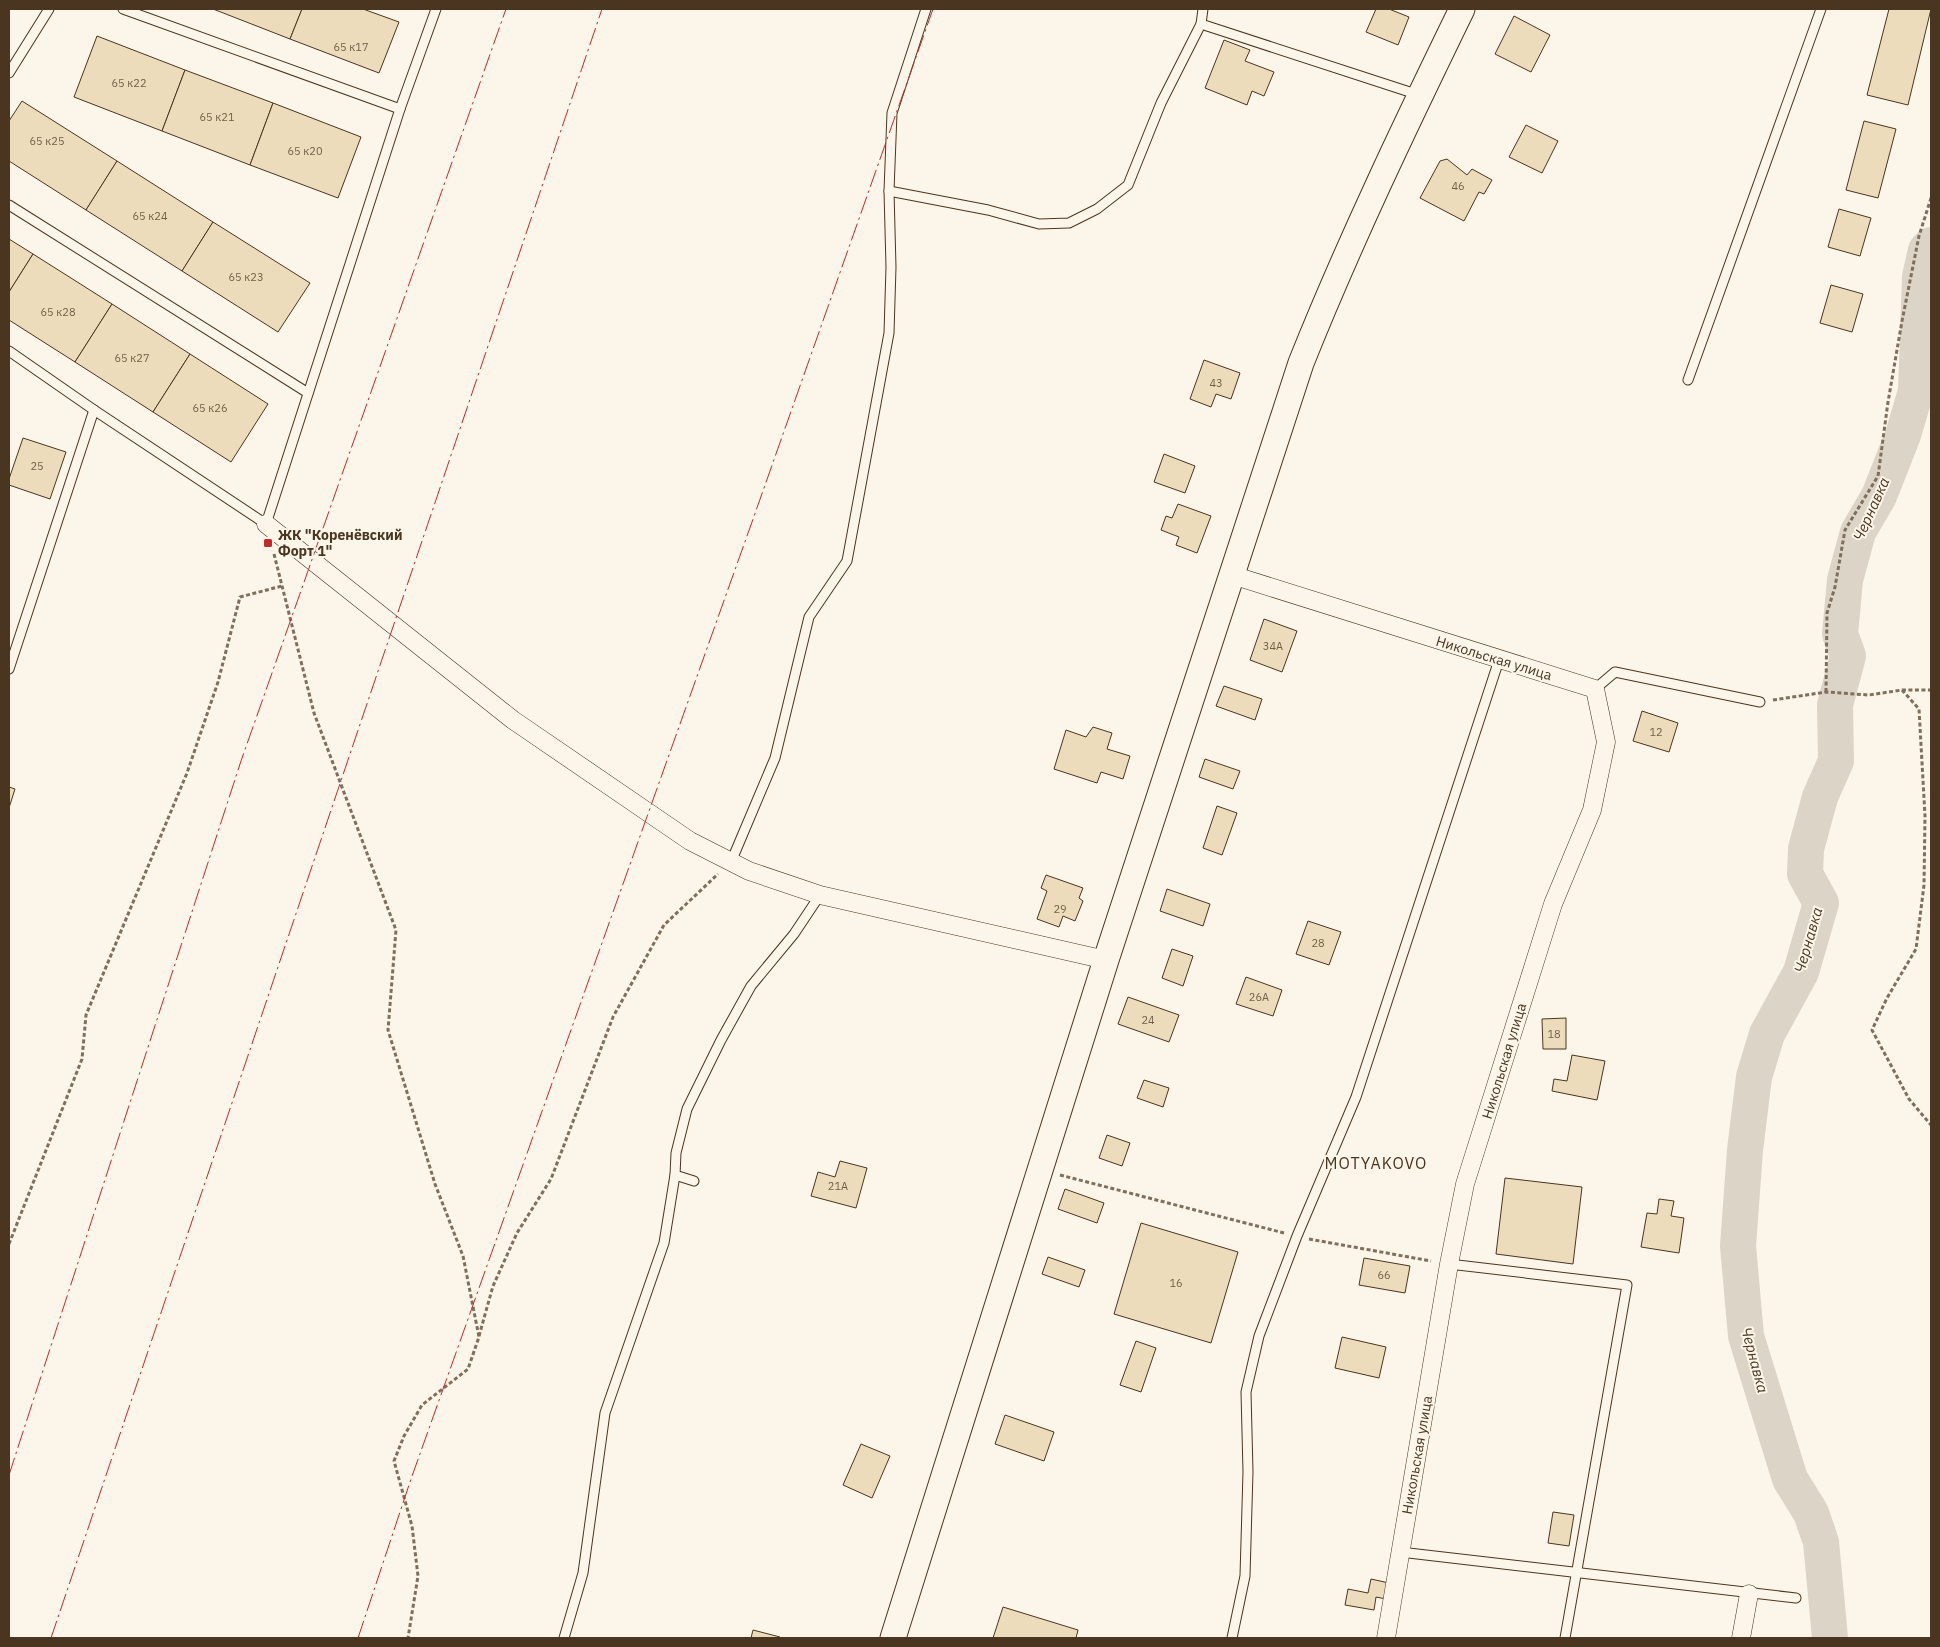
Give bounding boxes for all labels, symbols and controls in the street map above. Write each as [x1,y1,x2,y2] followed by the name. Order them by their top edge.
[333,40,369,54] house number: 65 к17
[111,76,147,90] house number: 65 к22
[199,110,235,124] house number: 65 к21
[29,134,65,148] house number: 65 к25
[287,144,323,158] house number: 65 к20
[1451,179,1465,193] house number: 46
[132,209,168,223] house number: 65 к24
[228,270,264,284] house number: 65 к23
[40,305,76,319] house number: 65 к28
[114,351,150,365] house number: 65 к27
[1209,376,1223,390] house number: 43
[192,401,228,415] house number: 65 к26
[30,459,44,473] house number: 25
[1849,474,1893,544] water label: Чернавка
[278,526,402,560] place label: ЖК "Коренёвский Форт 1"
[262,537,274,549] marker: ЖК "Коренёвский Форт 1"
[1434,632,1555,684] street label: Никольская улица
[1263,639,1283,653] house number: 34А
[1649,725,1663,739] house number: 12
[1053,902,1067,916] house number: 29
[1790,905,1826,975] water label: Чернавка
[1311,936,1325,950] house number: 28
[1249,990,1269,1004] house number: 26А
[1478,1000,1530,1121] street label: Никольская улица
[1141,1013,1155,1027] house number: 24
[1547,1027,1561,1041] house number: 18
[1325,1153,1427,1173] district label: MOTYAKOVO
[828,1179,848,1193] house number: 21А
[1377,1268,1391,1282] house number: 66
[1169,1276,1183,1290] house number: 16
[1737,1325,1773,1395] water label: Чернавка
[1398,1394,1436,1516] street label: Никольская улица

